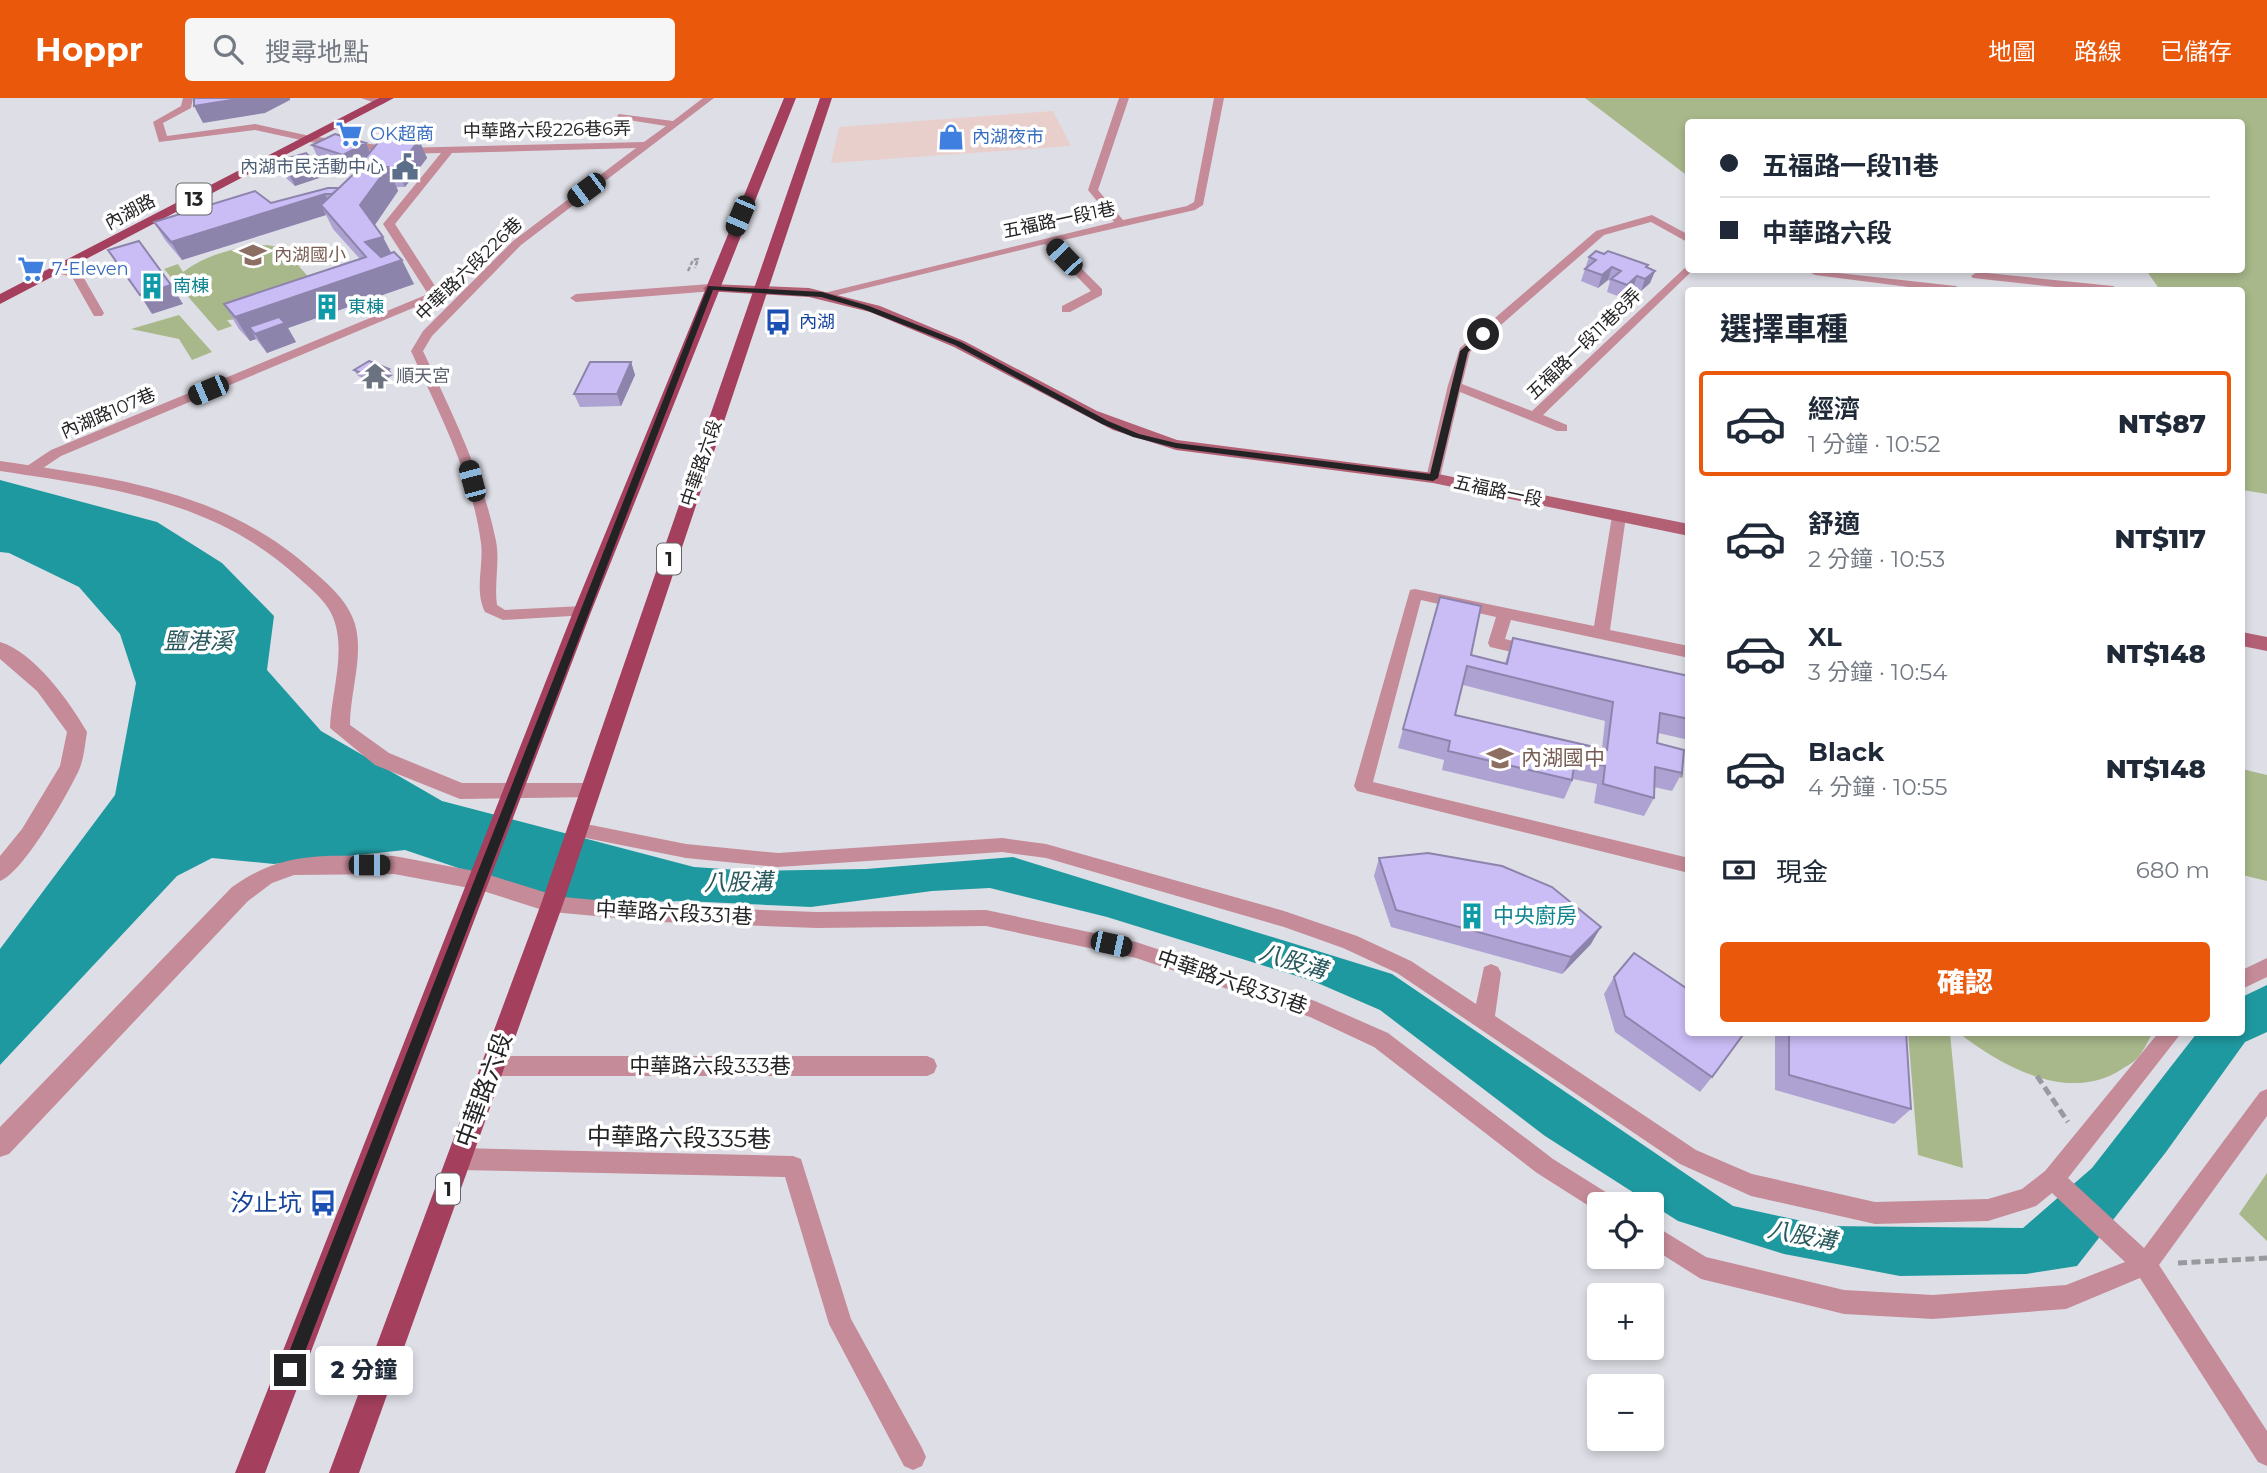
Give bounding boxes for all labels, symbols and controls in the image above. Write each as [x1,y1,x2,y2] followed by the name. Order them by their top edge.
[185,18,675,81] search box
[35,29,143,69] text: Hoppr
[209,30,247,68] icon: search
[265,36,369,68] text: 搜尋地點
[1988,37,2036,66] text: 地圖
[2074,37,2122,66] text: 路線
[2160,37,2232,66] text: 已儲存
[463,118,631,142] street label: 中華路六段226巷6弄
[334,119,364,149] supermarket icon: OK超商
[936,122,966,152] shop icon: 內湖夜市
[370,123,434,145] place label: OK超商
[972,126,1044,148] place label: 內湖夜市
[1762,150,1938,182] text: 五福路一段11巷
[390,152,420,182] public building icon: 內湖市民活動中心
[240,156,384,178] place label: 內湖市民活動中心
[563,169,610,211] car
[176,184,212,214] road number: 13
[101,190,159,234] street label: 內湖路
[723,193,758,239] car
[1001,197,1117,243] street label: 五福路一段1巷
[411,213,527,325] street label: 中華路六段226巷
[1762,217,1892,249] text: 中華路六段
[1042,235,1087,279] car
[238,240,268,270] school or university icon: 內湖國小
[274,244,346,266] place label: 內湖國小
[16,254,46,284] supermarket icon: 7-Eleven
[52,258,129,280] place label: 7-Eleven
[137,271,167,301] building icon: 南棟
[173,275,209,297] place label: 南棟
[1522,284,1646,404] street label: 五福路一段11巷8弄
[312,292,342,322] building icon: 東棟
[348,296,384,318] place label: 東棟
[763,307,793,337] bus stop icon: 內湖
[1720,309,1848,348] text: 選擇車種
[799,311,835,333] place label: 內湖
[1467,318,1499,350] route start
[360,361,390,391] temple icon: 順天宮
[396,365,450,387] place label: 順天宮
[185,372,232,408] car
[57,383,159,443] street label: 內湖路107巷
[1724,392,1787,455] icon: car
[1808,393,1860,425] text: 經濟
[2118,408,2206,440] text: NT$87
[676,417,726,509] street label: 中華路六段
[1808,430,1941,458] text: 1 分鐘 · 10:52
[457,458,488,504] car
[1452,471,1544,511] street label: 五福路一段
[1724,507,1787,570] icon: car
[1808,508,1860,540] text: 舒適
[2115,523,2206,555] text: NT$117
[657,544,681,574] road number: 1
[1808,545,1945,573] text: 2 分鐘 · 10:53
[1808,621,1842,653] text: XL
[1724,622,1787,685] icon: car
[164,627,236,655] water label: 鹽港溪
[2106,638,2206,670] text: NT$148
[1808,658,1947,686] text: 3 分鐘 · 10:54
[1808,736,1884,768] text: Black
[1724,737,1787,800] icon: car
[1485,743,1515,773] school or university icon: 內湖國中
[1521,745,1605,770] place label: 內湖國中
[2106,753,2206,785] text: NT$148
[1808,773,1947,801] text: 4 分鐘 · 10:55
[1720,851,1758,889] icon: cash
[349,855,391,876] car
[1776,856,1828,888] text: 現金
[2136,856,2210,884] text: 680 m
[703,867,776,897] water label: 八股溝
[595,896,753,929] street label: 中華路六段331巷
[1457,901,1487,931] building icon: 中央廚房
[1493,903,1577,928] place label: 中央廚房
[1089,929,1134,959] car
[1256,938,1333,985] water label: 八股溝
[1720,942,2210,1022] button: 確認
[1154,944,1311,1019] street label: 中華路六段331巷
[449,1028,518,1151] street label: 中華路六段
[629,1053,791,1078] street label: 中華路六段333巷
[587,1121,771,1154] street label: 中華路六段335巷
[436,1174,460,1204] road number: 1
[230,1188,302,1217] place label: 汐止坑
[308,1188,338,1218] bus stop icon: 汐止坑
[1587,1192,1664,1451] map controls
[1587,1192,1664,1269] button: locate
[1765,1215,1841,1256] water label: 八股溝
[1587,1283,1664,1360] button: +
[314,1346,412,1394] callout: 2 分鐘
[274,1354,306,1386] route end
[331,1356,397,1384] text: 2 分鐘
[1587,1374,1664,1451] button: −

